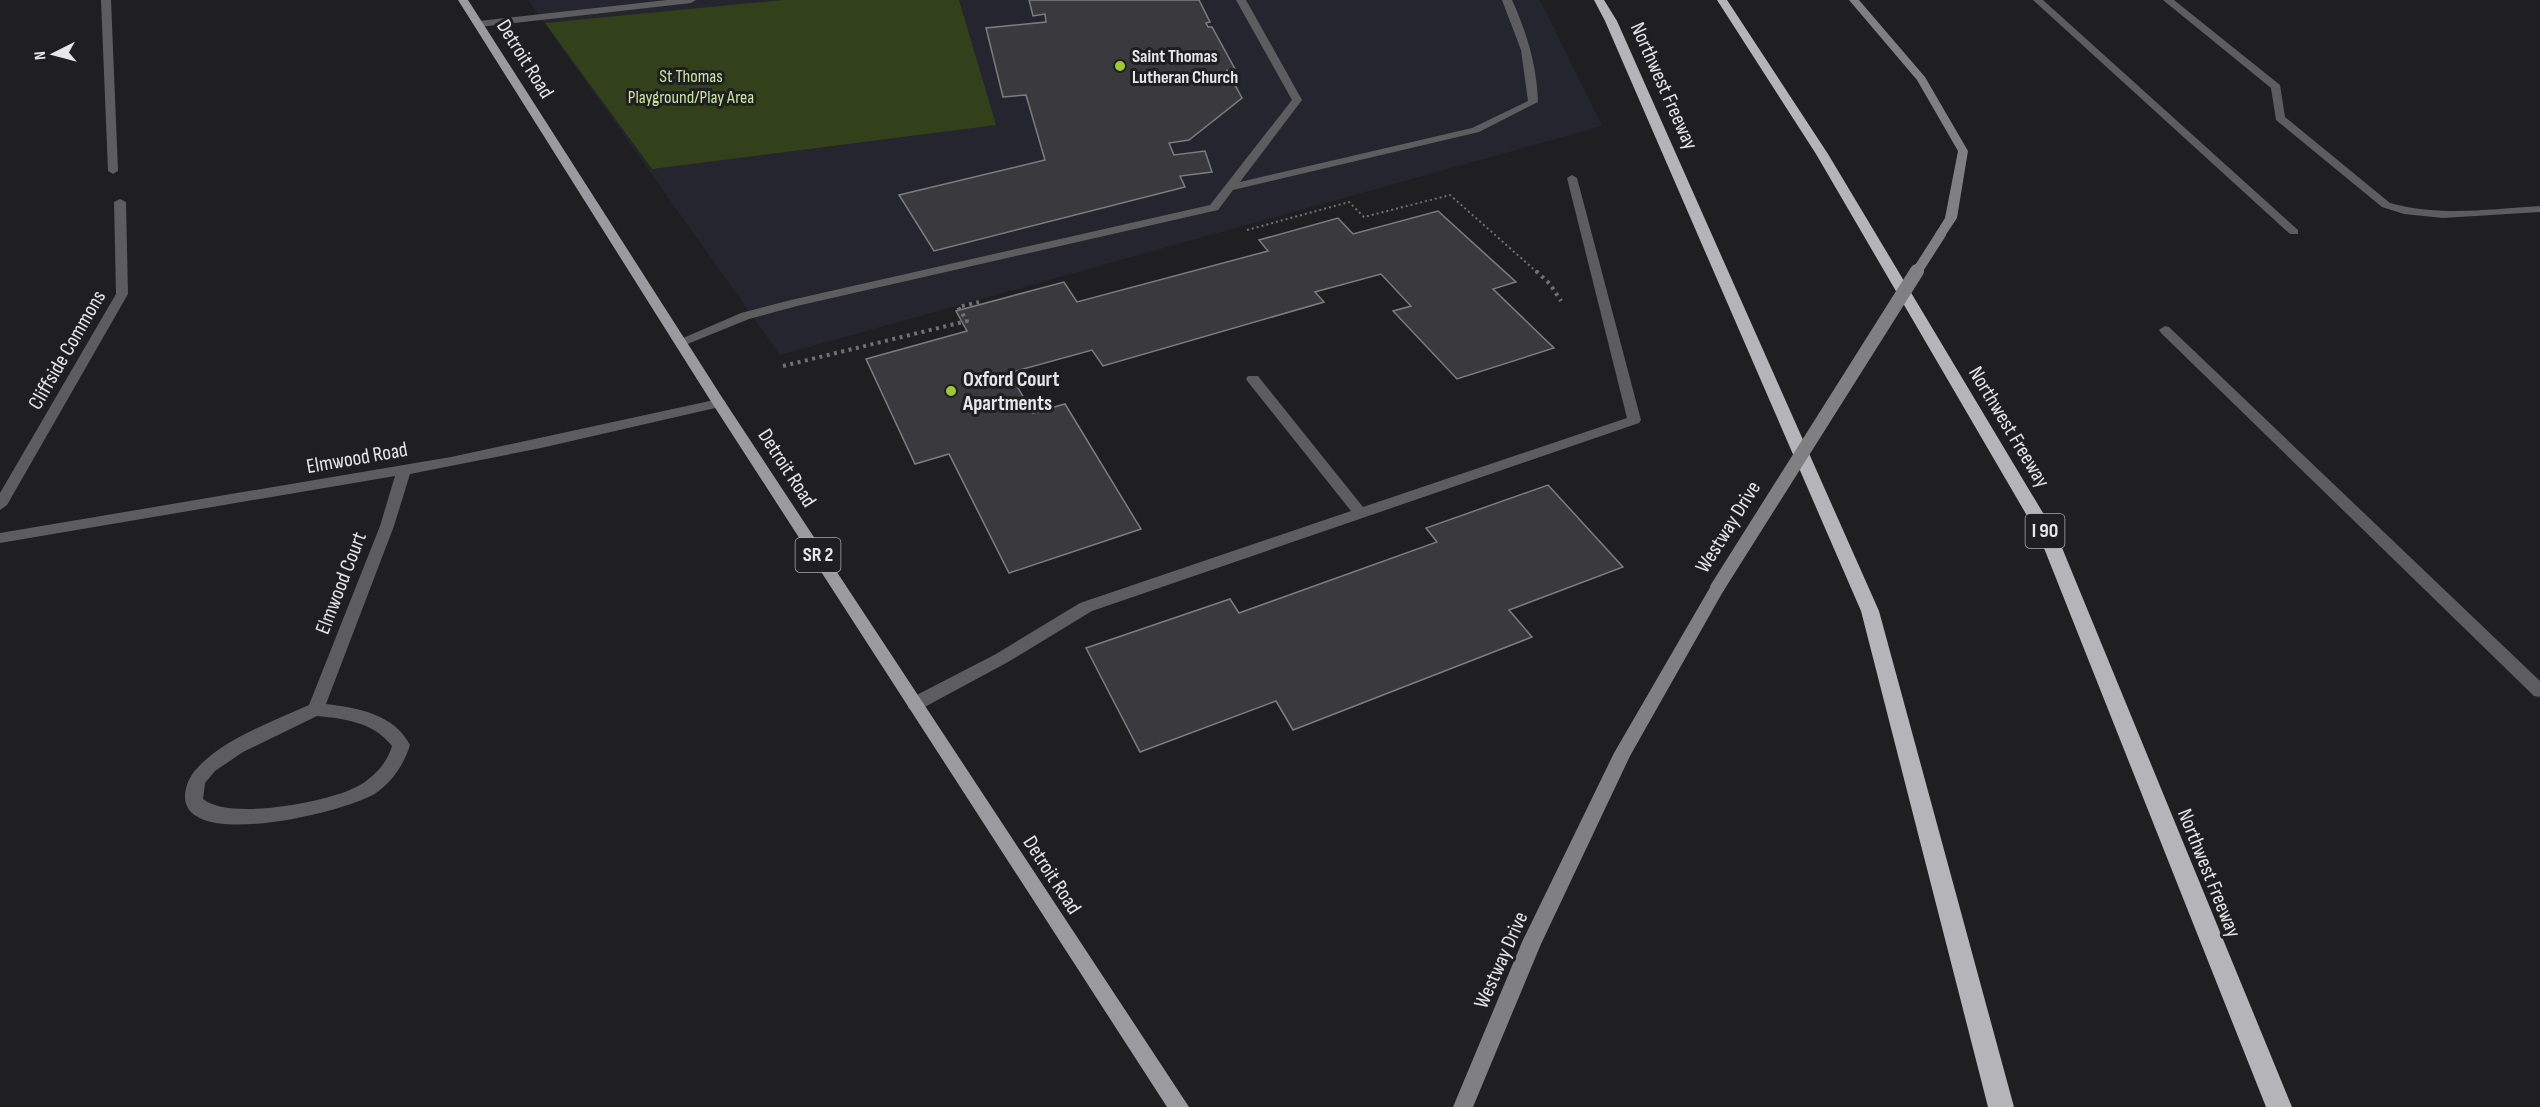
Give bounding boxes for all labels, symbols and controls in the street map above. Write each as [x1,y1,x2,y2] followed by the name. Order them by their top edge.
[491,15,559,103] street label: Detroit Road
[1625,19,1703,153] street label: Northwest Freeway
[24,24,84,84] north arrow
[1132,46,1238,88] place label: Saint Thomas Lutheran Church
[31,50,50,61] text: N
[1113,59,1127,73] marker: Saint Thomas Lutheran Church
[628,66,754,108] park label: St Thomas Playground/Play Area
[23,286,111,414] street label: Cliffside Commons
[1963,362,2055,492] street label: Northwest Freeway
[962,367,1059,416] place label: Oxford Court Apartments
[944,384,958,398] marker: Oxford Court Apartments
[753,424,821,512] street label: Detroit Road
[304,437,410,479] street label: Elmwood Road
[1690,477,1766,577] street label: Westway Drive
[2026,514,2064,548] road number: I 90
[310,528,372,638] street label: Elmwood Court
[796,538,840,572] road number: SR 2
[2172,805,2246,941] street label: Northwest Freeway
[1018,831,1086,919] street label: Detroit Road
[1469,908,1533,1012] street label: Westway Drive

